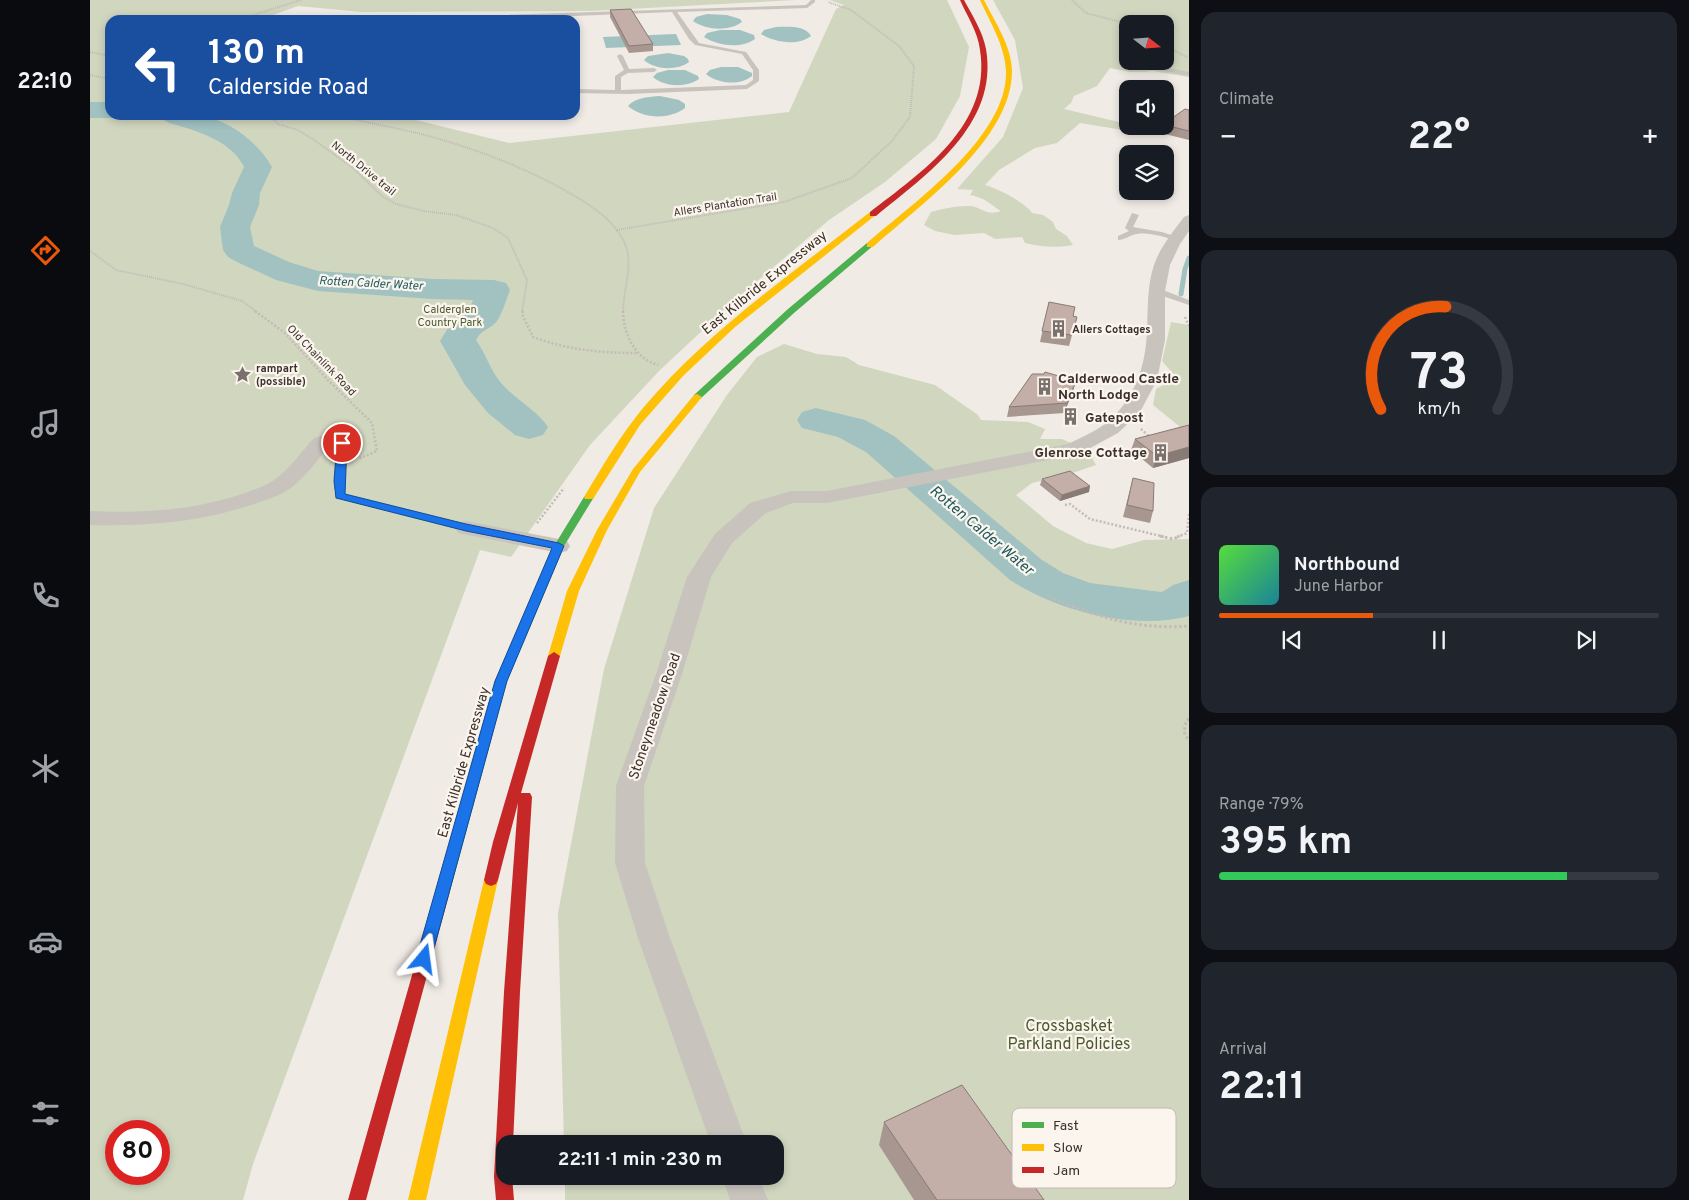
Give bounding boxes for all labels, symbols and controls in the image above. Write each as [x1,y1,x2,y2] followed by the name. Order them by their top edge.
[1119,15,1174,70] north arrow
[1119,15,1174,200] map controls
[208,32,305,76] text: 130 m
[125,35,190,100] icon: left
[17,69,73,96] text: 22:10
[208,75,369,102] text: Calderside Road
[1119,80,1174,135] button: sound
[1219,90,1274,110] text: Climate
[1408,114,1470,163] text: 22°
[1219,121,1237,157] text: −
[1641,121,1659,157] text: +
[328,138,398,199] street label: North Drive trail
[1119,145,1174,200] button: layers
[672,190,778,220] street label: Allers Plantation Trail
[699,227,831,339] street label: East Kilbride Expressway
[28,233,63,268] icon: directions
[319,273,425,295] water label: Rotten Calder Water
[418,303,483,330] park label: Calderglen Country Park
[1048,319,1068,339] building icon: Allers Cottages
[284,322,359,399] street label: Old Chainlink Road
[1072,323,1151,337] place label: Allers Cottages
[1410,342,1468,408] text: 73
[256,362,306,389] place label: rampart (possible)
[232,364,252,384] place icon: rampart (possible)
[1058,371,1179,404] place label: Calderwood Castle North Lodge
[1034,376,1054,396] building icon: Calderwood Castle North Lodge
[1417,398,1461,421] text: km/h
[28,406,63,441] icon: music
[1061,407,1081,427] building icon: Gatepost
[1085,410,1144,427] place label: Gatepost
[321,422,363,464] pin
[328,429,356,457] icon: arrive
[1151,442,1171,462] building icon: Glenrose Cottage
[1035,445,1147,462] place label: Glenrose Cottage
[925,482,1038,581] water label: Rotten Calder Water
[1294,553,1400,577] text: Northbound
[1294,577,1383,597] text: June Harbor
[28,578,63,613] icon: phone
[1278,626,1306,654] icon: previous
[1425,626,1453,654] icon: pause
[1572,626,1600,654] icon: next
[626,651,685,782] street label: Stoneymeadow Road
[435,685,494,840] street label: East Kilbride Expressway
[28,751,63,786] icon: climate
[1219,795,1304,815] text: Range · 79%
[1219,819,1352,868] text: 395 km
[28,924,63,959] icon: car
[397,932,449,984] position arrow
[1007,1017,1131,1055] park label: Crossbasket Parkland Policies
[1219,1040,1267,1060] text: Arrival
[1219,1064,1305,1113] text: 22:11
[28,1096,63,1131] icon: filters
[1012,1108,1176,1188] legend
[1053,1118,1079,1135] text: Fast
[105,1120,170,1185] speed limit sign: 80
[1053,1140,1083,1157] text: Slow
[558,1148,722,1172] text: 22:11 · 1 min · 230 m
[1053,1163,1080,1180] text: Jam

